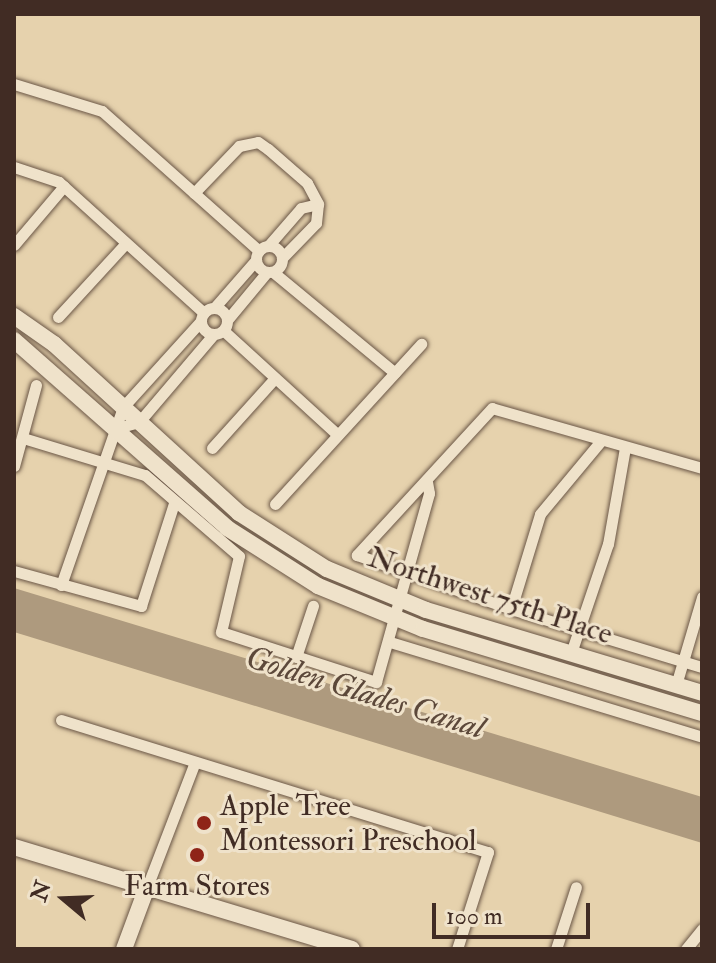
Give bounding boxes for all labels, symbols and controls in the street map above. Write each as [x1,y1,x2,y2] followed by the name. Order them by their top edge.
[363,539,617,653] street label: Northwest 75th Place
[241,638,489,748] water label: Golden Glades Canal
[220,788,476,858] place label: Apple Tree Montessori Preschool
[195,814,213,832] marker: Apple Tree Montessori Preschool
[188,846,206,864] marker: Farm Stores
[24,859,104,939] north arrow
[124,868,270,904] place label: Farm Stores
[25,877,58,905] text: N
[436,887,594,937] scale bar
[446,901,503,932] text: 100 m

